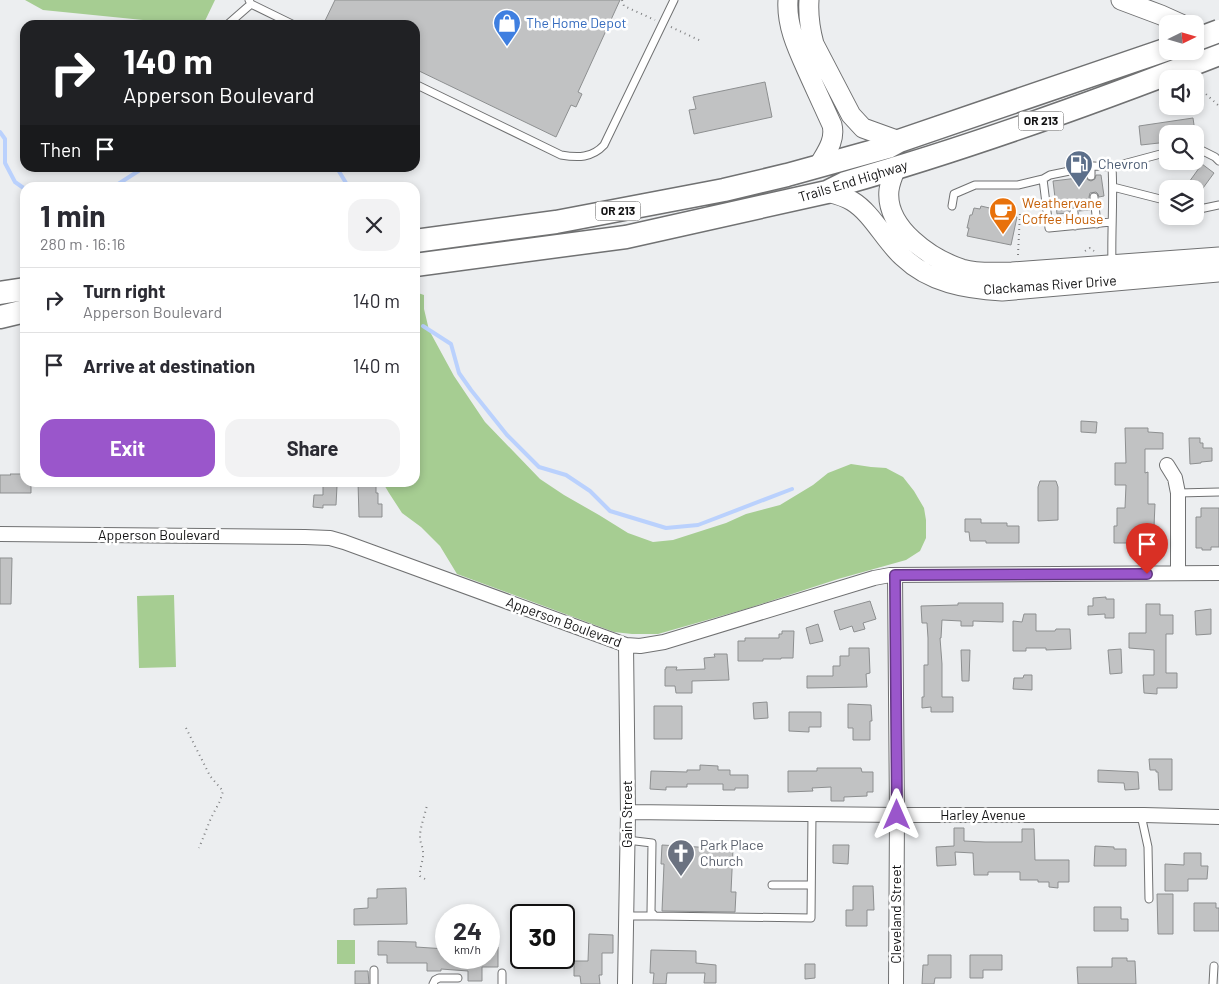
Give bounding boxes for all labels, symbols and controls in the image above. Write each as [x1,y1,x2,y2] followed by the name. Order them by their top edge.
[492,8,522,47] shop icon: The Home Depot
[526,14,627,31] place label: The Home Depot
[1159,15,1204,60] north arrow
[1159,15,1204,225] map controls
[123,39,213,81] text: 140 m
[40,40,105,105] icon: right
[1159,70,1204,115] button: sound
[123,81,314,107] text: Apperson Boulevard
[1018,112,1064,130] road number: OR 213
[1159,125,1204,170] button: search
[91,135,119,163] icon: arrive
[40,138,81,161] text: Then
[1064,149,1094,188] fuel station icon: Chevron
[1098,155,1148,172] place label: Chevron
[796,156,910,205] street label: Trails End Highway
[1159,180,1204,225] button: layers
[1022,194,1104,227] place label: Weathervane Coffee House
[988,196,1018,235] cafe icon: Weathervane Coffee House
[40,197,106,233] text: 1 min
[348,199,400,251] button: close
[596,202,640,220] road number: OR 213
[40,234,125,253] text: 280 m · 16:16
[983,271,1117,298] street label: Clackamas River Drive
[83,279,165,302] text: Turn right
[40,286,68,314] icon: right
[353,289,400,312] text: 140 m
[83,302,222,321] text: Apperson Boulevard
[40,351,68,379] icon: arrive
[83,354,255,377] text: Arrive at destination
[353,354,400,377] text: 140 m
[40,419,215,477] button: Exit
[225,419,400,477] button: Share
[1126,523,1168,574] pin
[98,526,220,543] street label: Apperson Boulevard
[1133,530,1161,558] icon: arrive
[504,593,624,650] street label: Apperson Boulevard
[618,780,635,848] street label: Gain Street
[870,788,922,840] position arrow
[940,806,1026,823] street label: Harley Avenue
[700,836,764,869] place label: Park Place Church
[666,838,696,877] church icon: Park Place Church
[887,864,904,964] street label: Cleveland Street
[510,904,575,969] speed limit sign: 30
[453,915,482,945] text: 24
[454,942,481,956] text: km/h

